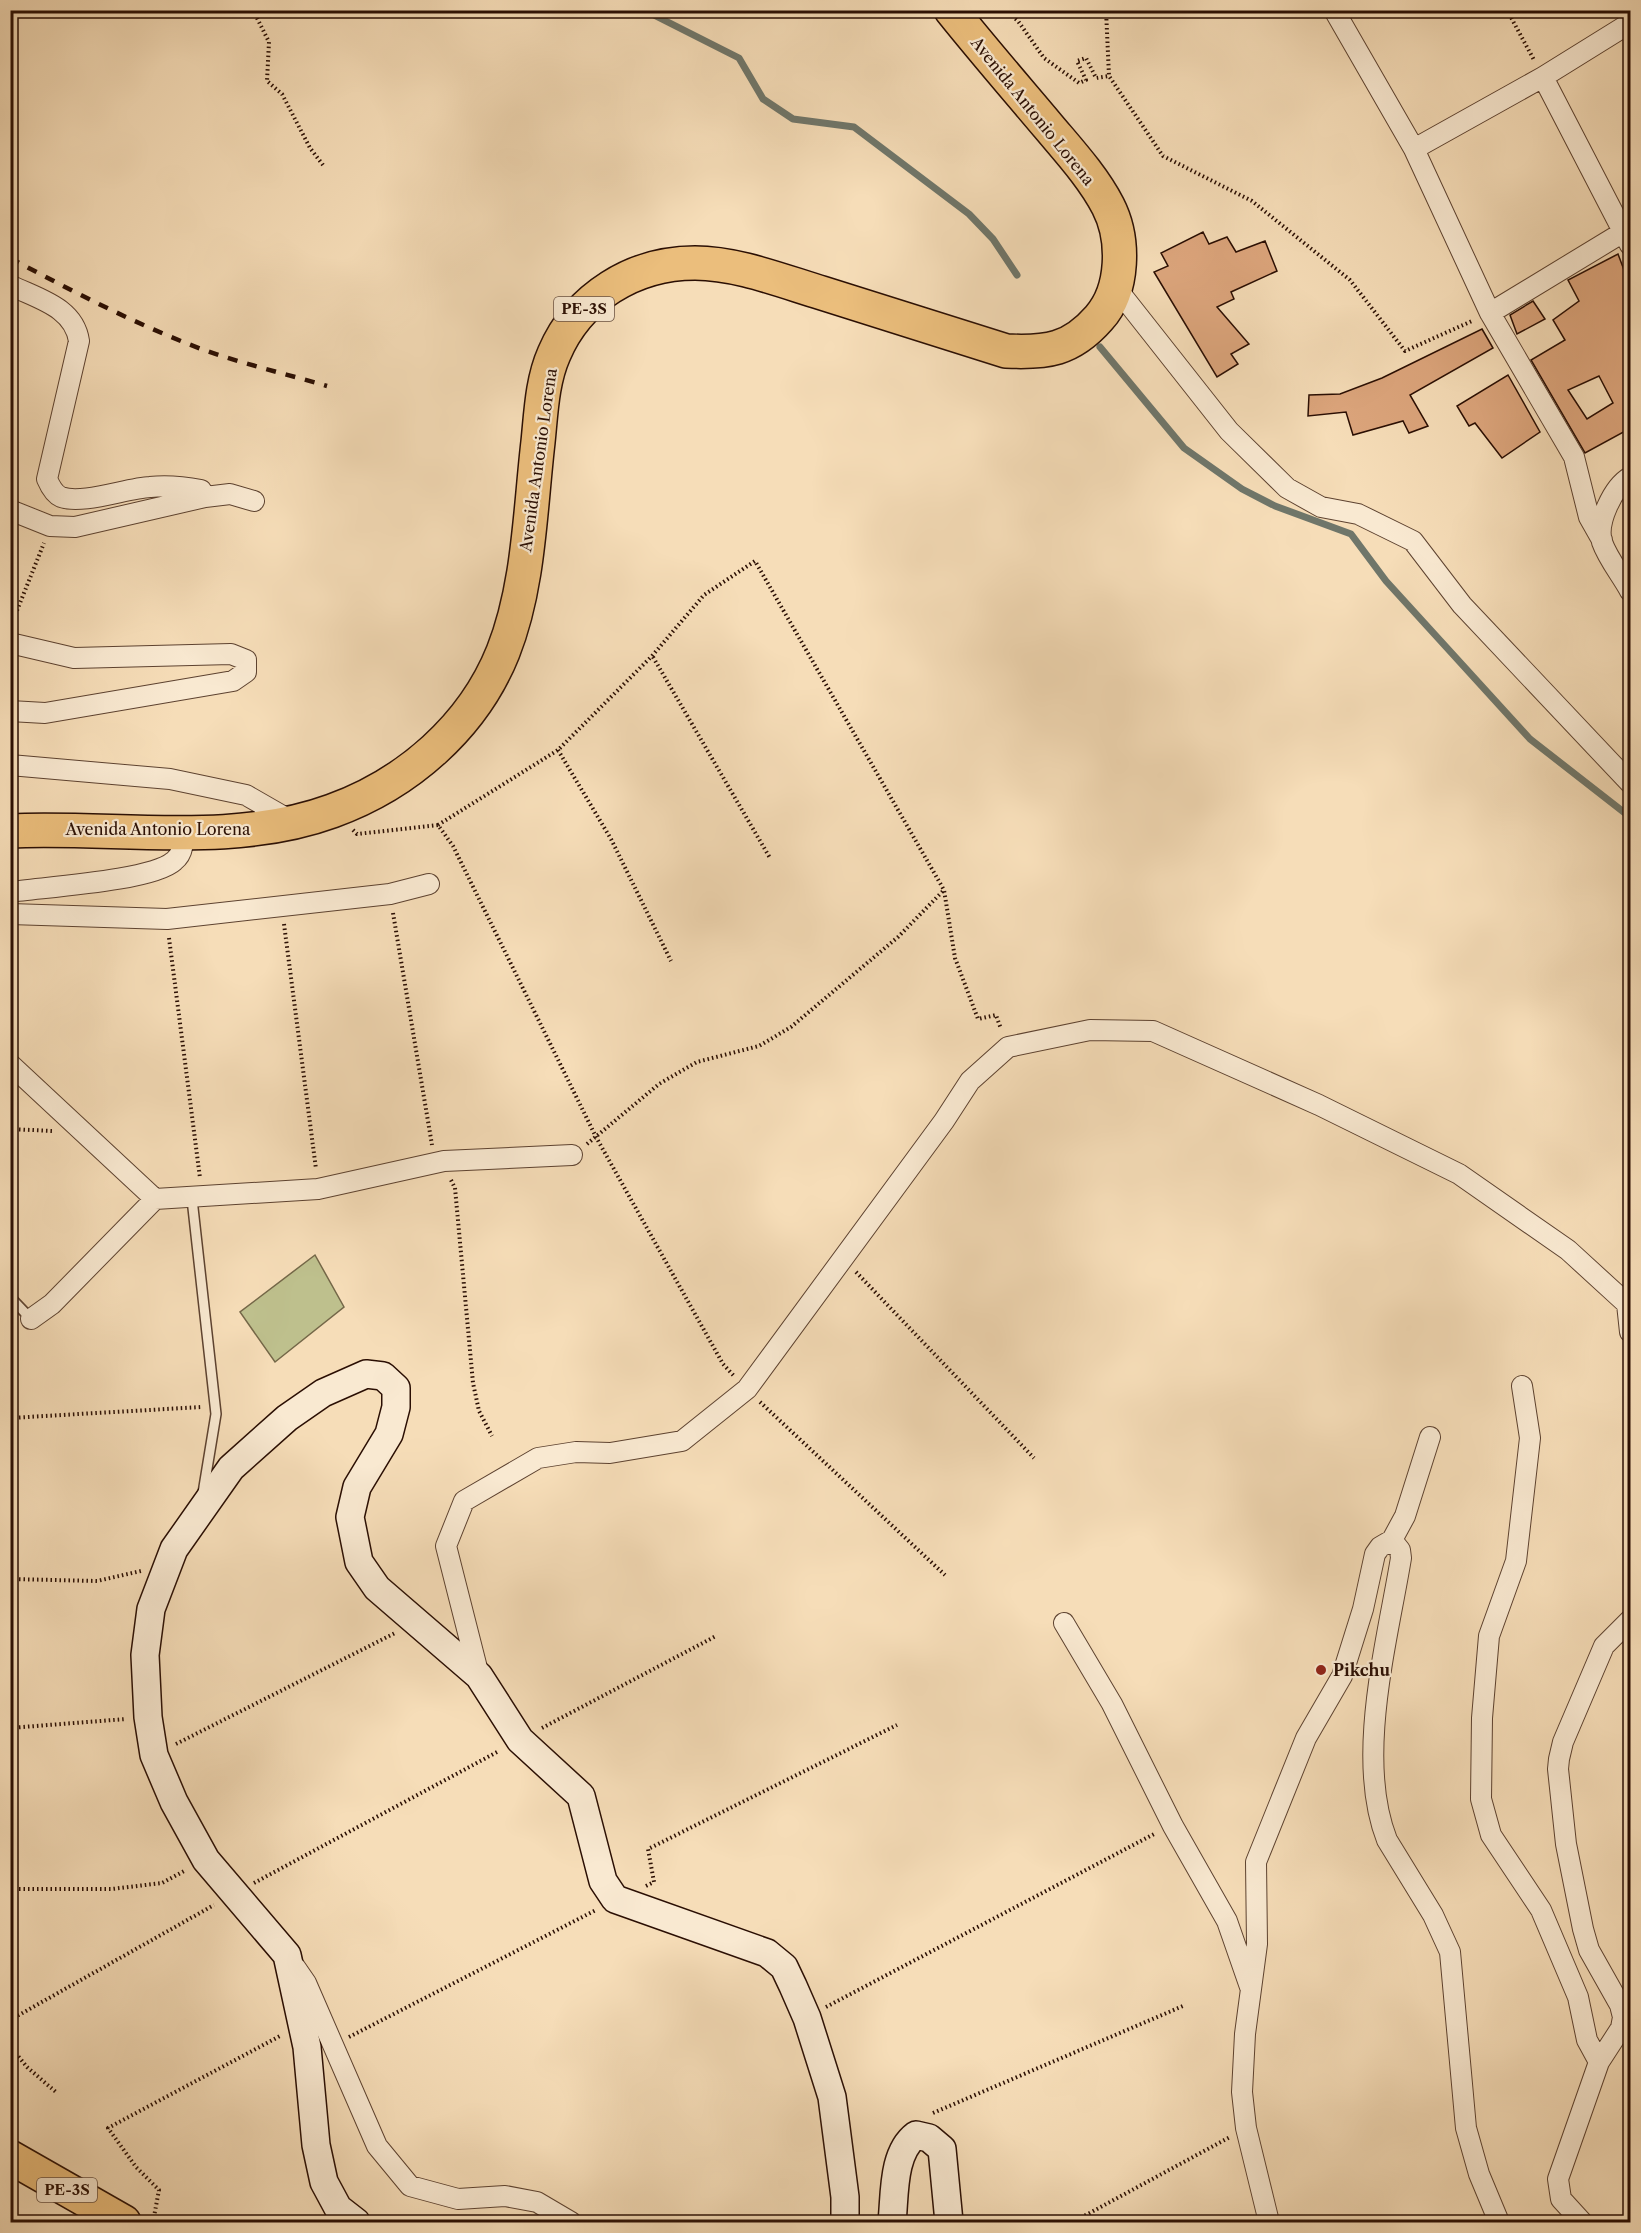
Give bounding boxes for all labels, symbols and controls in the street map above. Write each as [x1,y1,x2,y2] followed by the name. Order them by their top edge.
[966,32,1099,190] street label: Avenida Antonio Lorena
[554,297,614,321] road number: PE-3S
[515,366,561,554] street label: Avenida Antonio Lorena
[64,819,251,839] street label: Avenida Antonio Lorena
[1333,1660,1391,1680] place label: Pikchu
[1314,1663,1328,1677] marker: Pikchu
[37,2178,97,2202] road number: PE-3S

